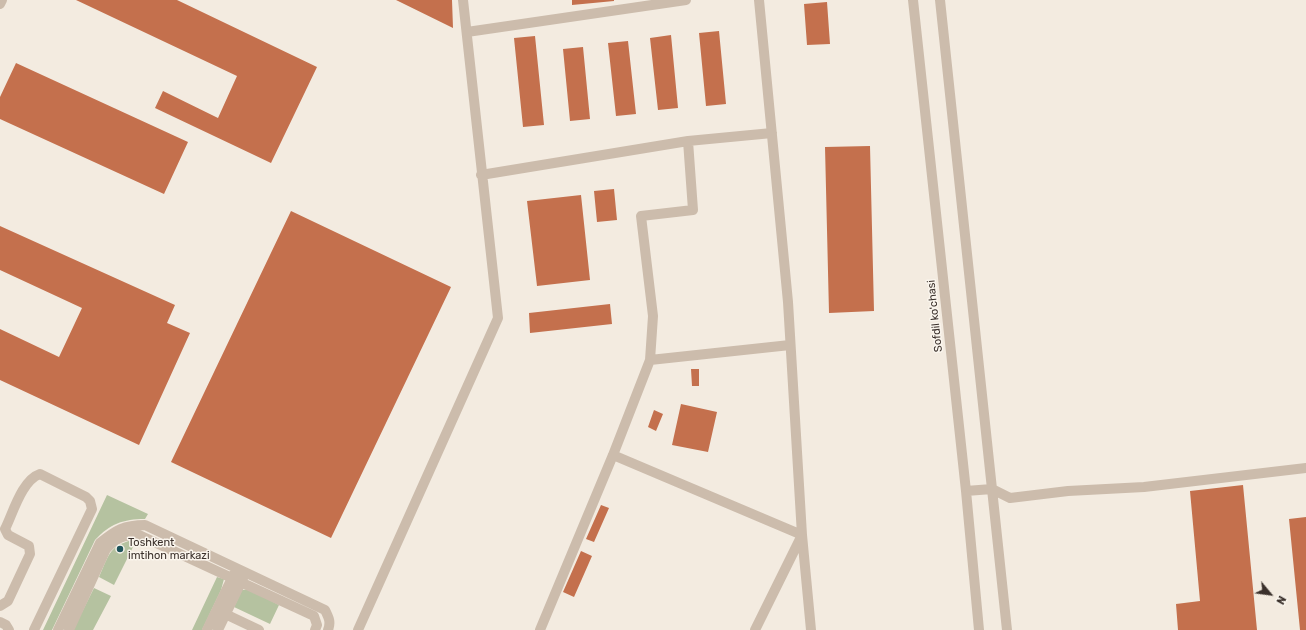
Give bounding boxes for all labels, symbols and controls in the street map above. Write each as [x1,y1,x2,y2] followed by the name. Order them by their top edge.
[925,279,945,353] street label: Sofdil ko'chasi
[128,536,210,562] place label: Toshkent imtihon markazi
[115,544,125,554] marker: Toshkent imtihon markazi
[1250,574,1290,614] north arrow
[1273,593,1289,607] text: N

